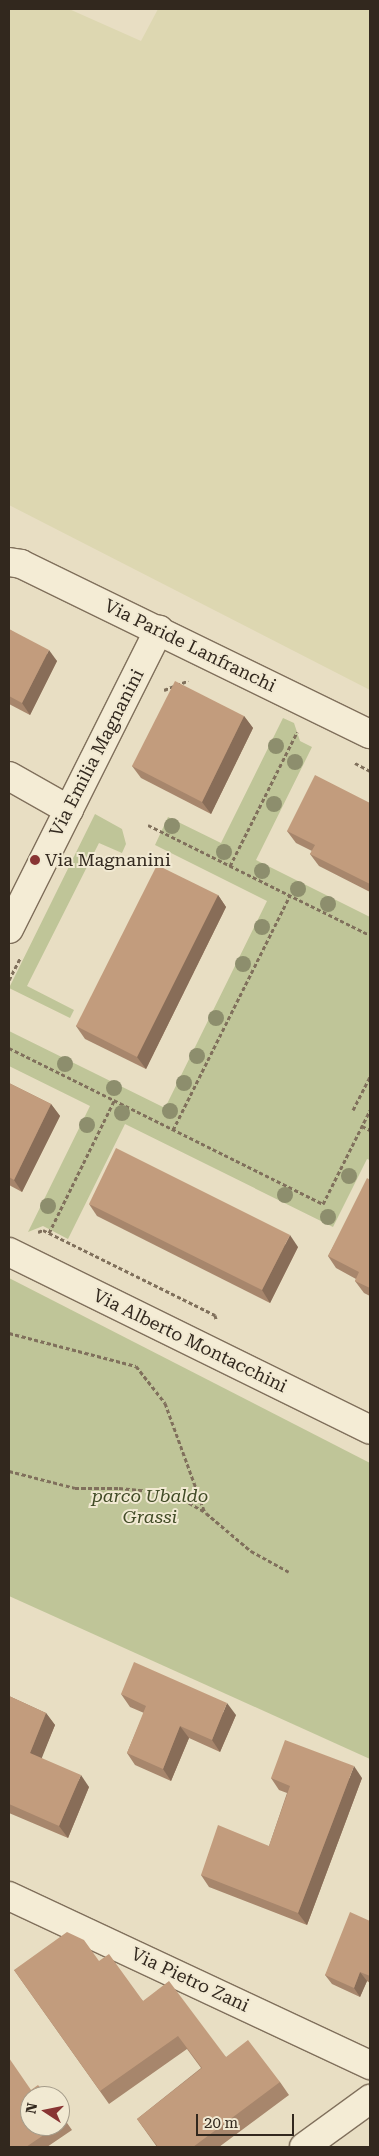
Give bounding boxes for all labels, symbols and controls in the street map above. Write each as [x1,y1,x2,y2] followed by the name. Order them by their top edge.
[101,595,279,697] street label: Via Paride Lanfranchi
[45,666,149,840] street label: Via Emilia Magnanini
[45,849,171,871] place label: Via Magnanini
[29,854,41,866] marker: Via Magnanini
[90,1285,290,1397] street label: Via Alberto Montacchini
[92,1486,208,1528] park label: parco Ubaldo Grassi
[127,1943,253,2017] street label: Via Pietro Zani
[20,2086,70,2136] north arrow
[22,2102,40,2115] text: N
[199,2104,296,2136] scale bar
[204,2114,238,2132] text: 20 m

